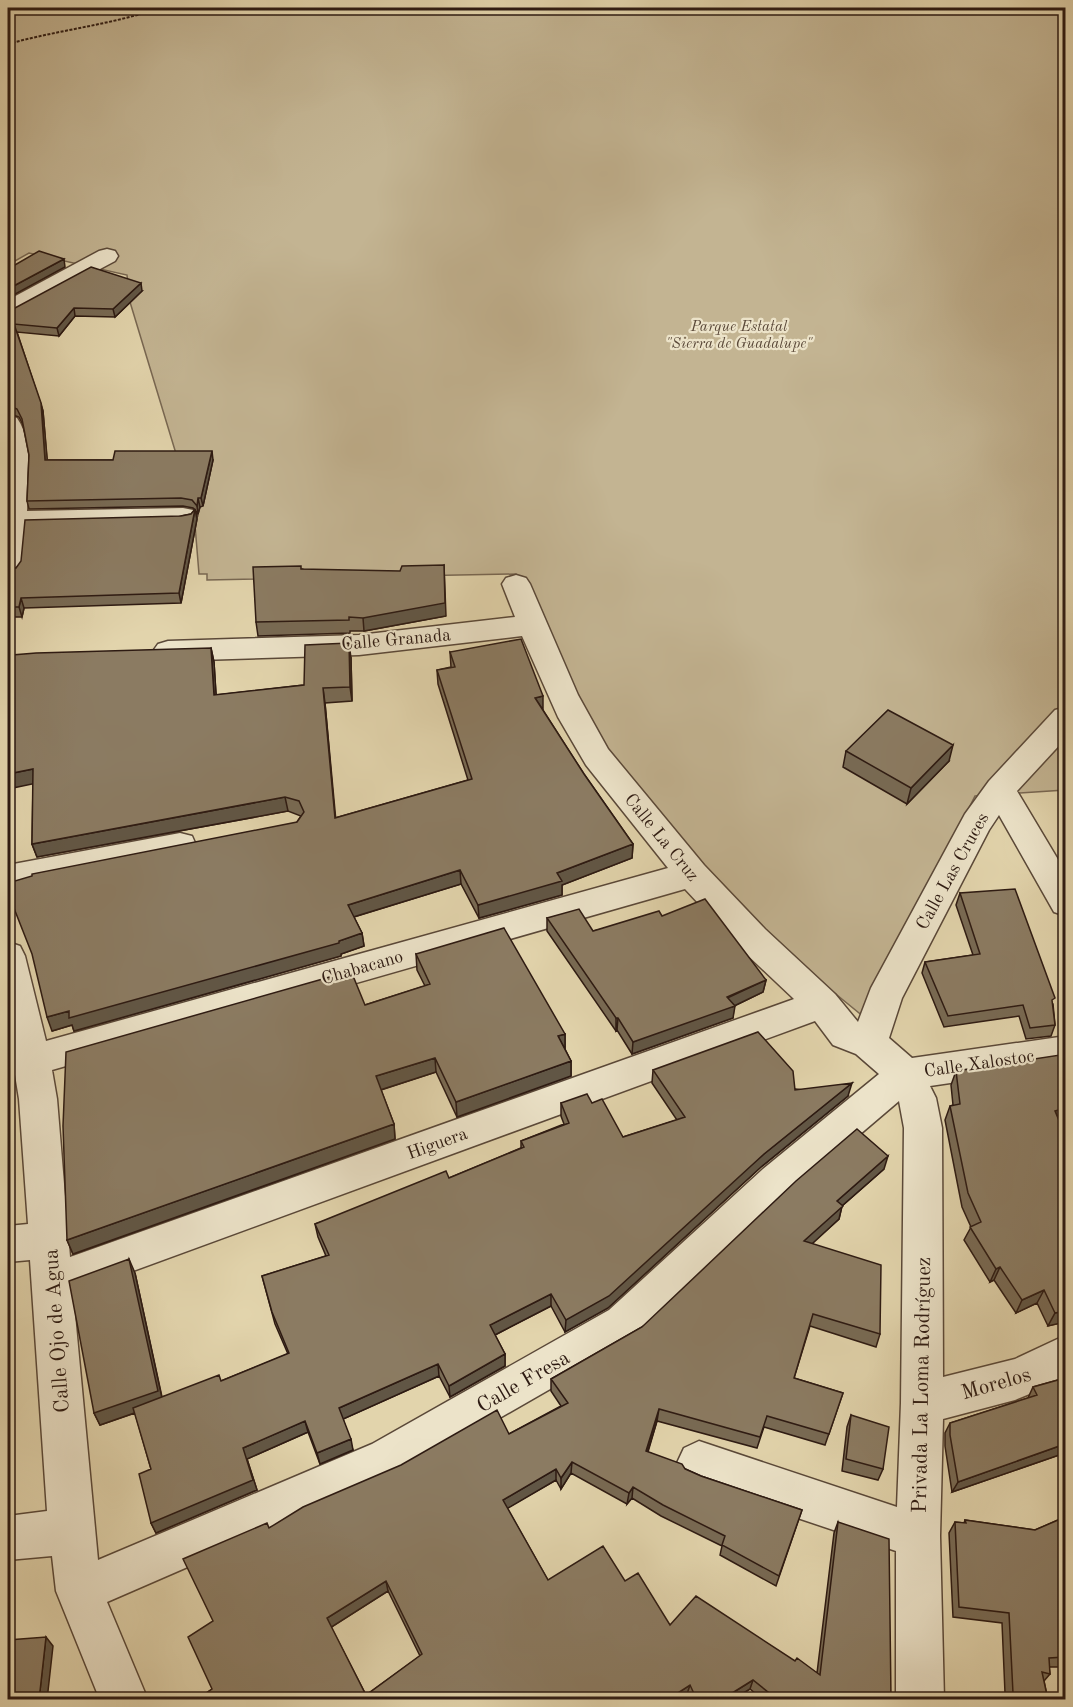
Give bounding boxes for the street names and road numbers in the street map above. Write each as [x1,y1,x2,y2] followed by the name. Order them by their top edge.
[340,626,452,654] street label: Calle Granada
[621,790,702,885] street label: Calle La Cruz
[913,810,993,933] street label: Calle Las Cruces
[319,948,405,988] street label: Chabacano
[923,1047,1036,1081] street label: Calle Xalostoc
[405,1125,470,1163] street label: Higuera
[41,1248,74,1414] street label: Calle Ojo de Agua
[910,1257,935,1513] street label: Privada La Loma Rodríguez
[474,1347,574,1417] street label: Calle Fresa
[959,1364,1034,1404] street label: Morelos

